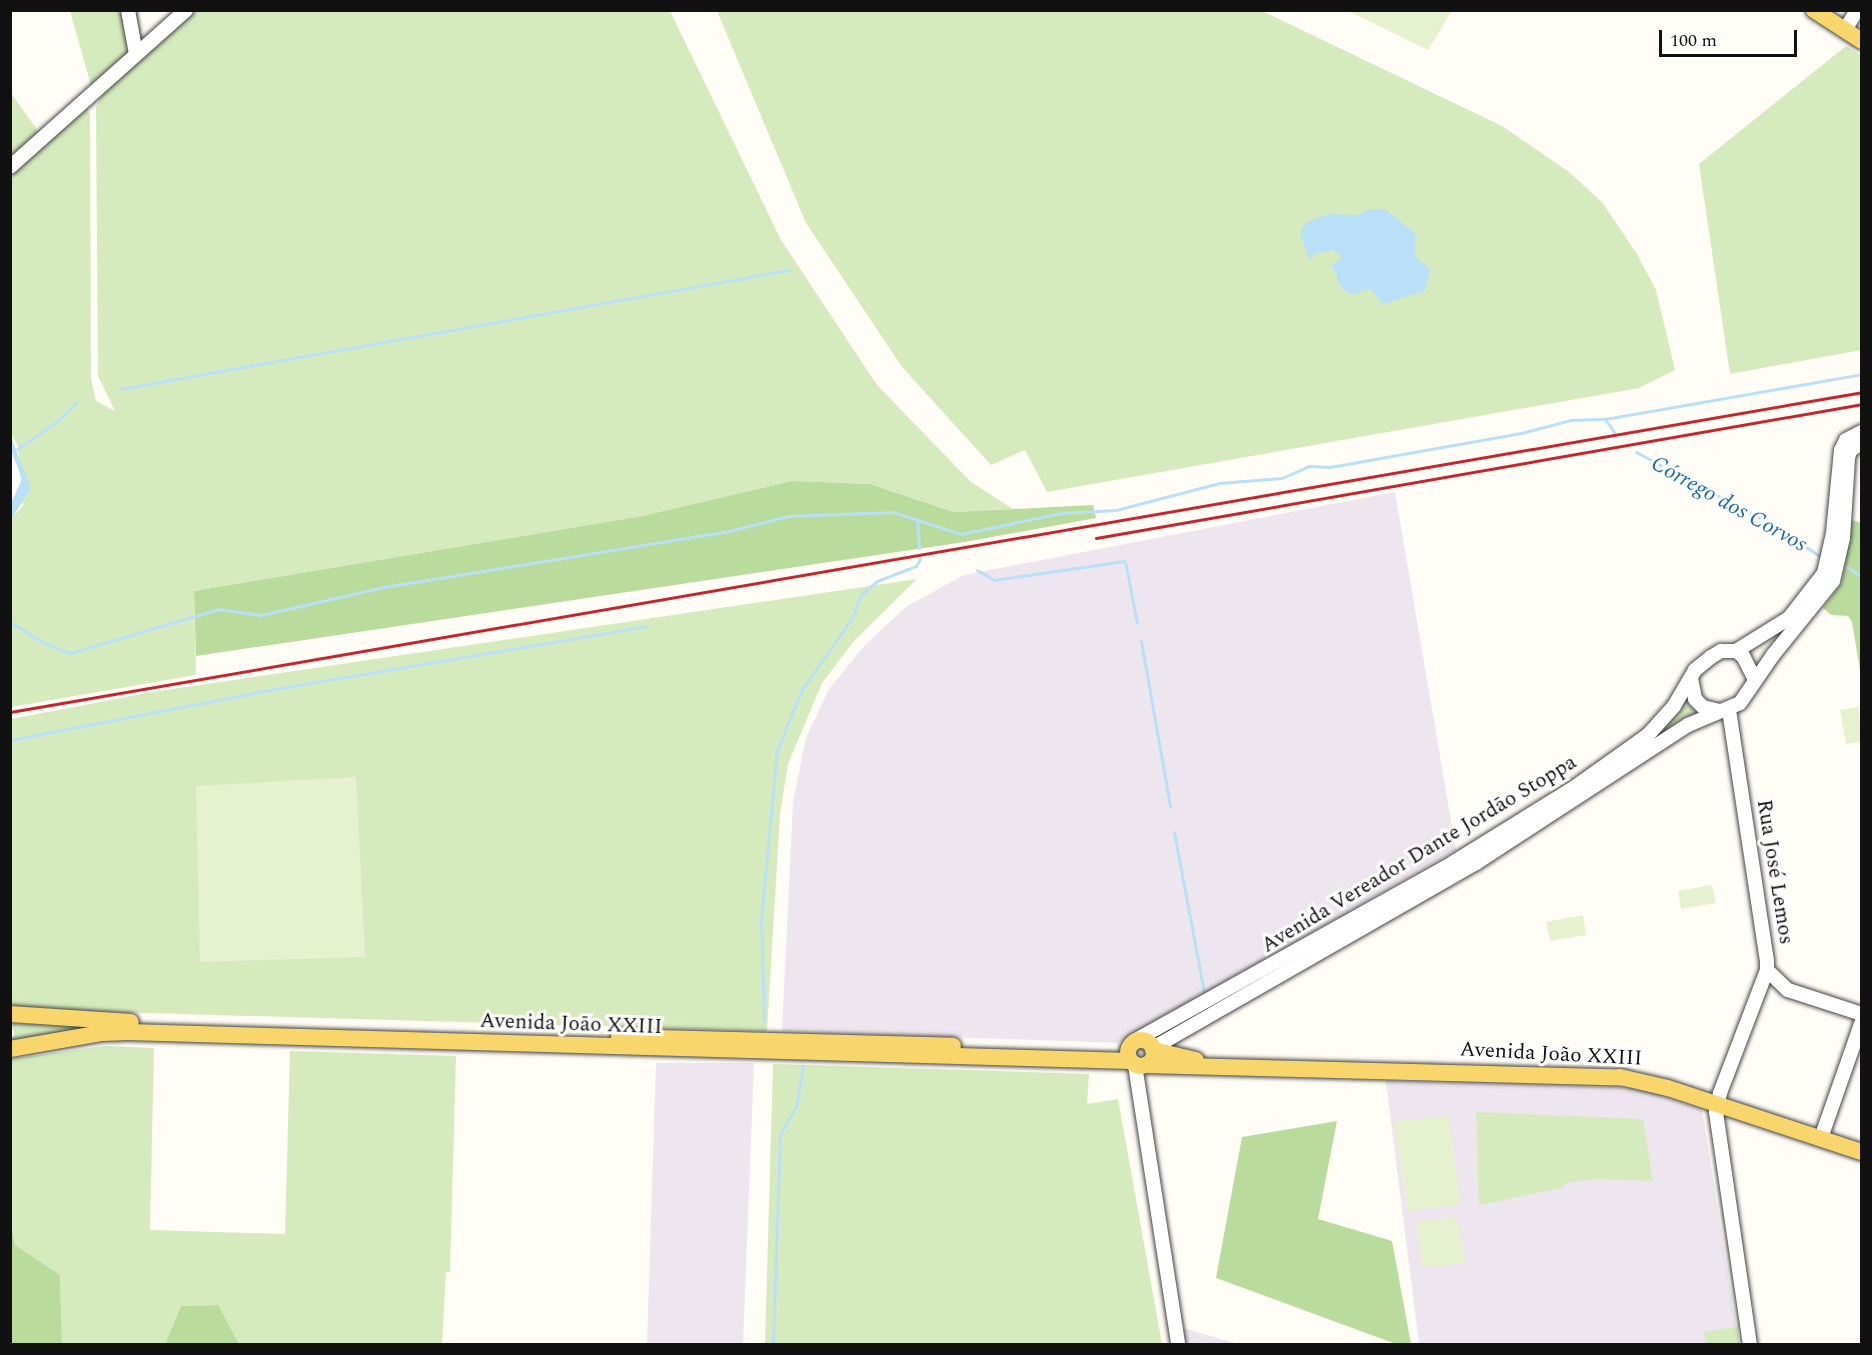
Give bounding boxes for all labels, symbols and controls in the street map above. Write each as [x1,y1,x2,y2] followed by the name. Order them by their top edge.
[1662,18,1800,56] scale bar
[1670,27,1717,54] text: 100 m
[1646,450,1812,558] water label: Córrego dos Corvos
[1257,750,1581,958] street label: Avenida Vereador Dante Jordão Stoppa
[1751,798,1799,946] street label: Rua José Lemos
[479,1008,663,1040] street label: Avenida João XXIII
[1459,1037,1643,1071] street label: Avenida João XXIII

